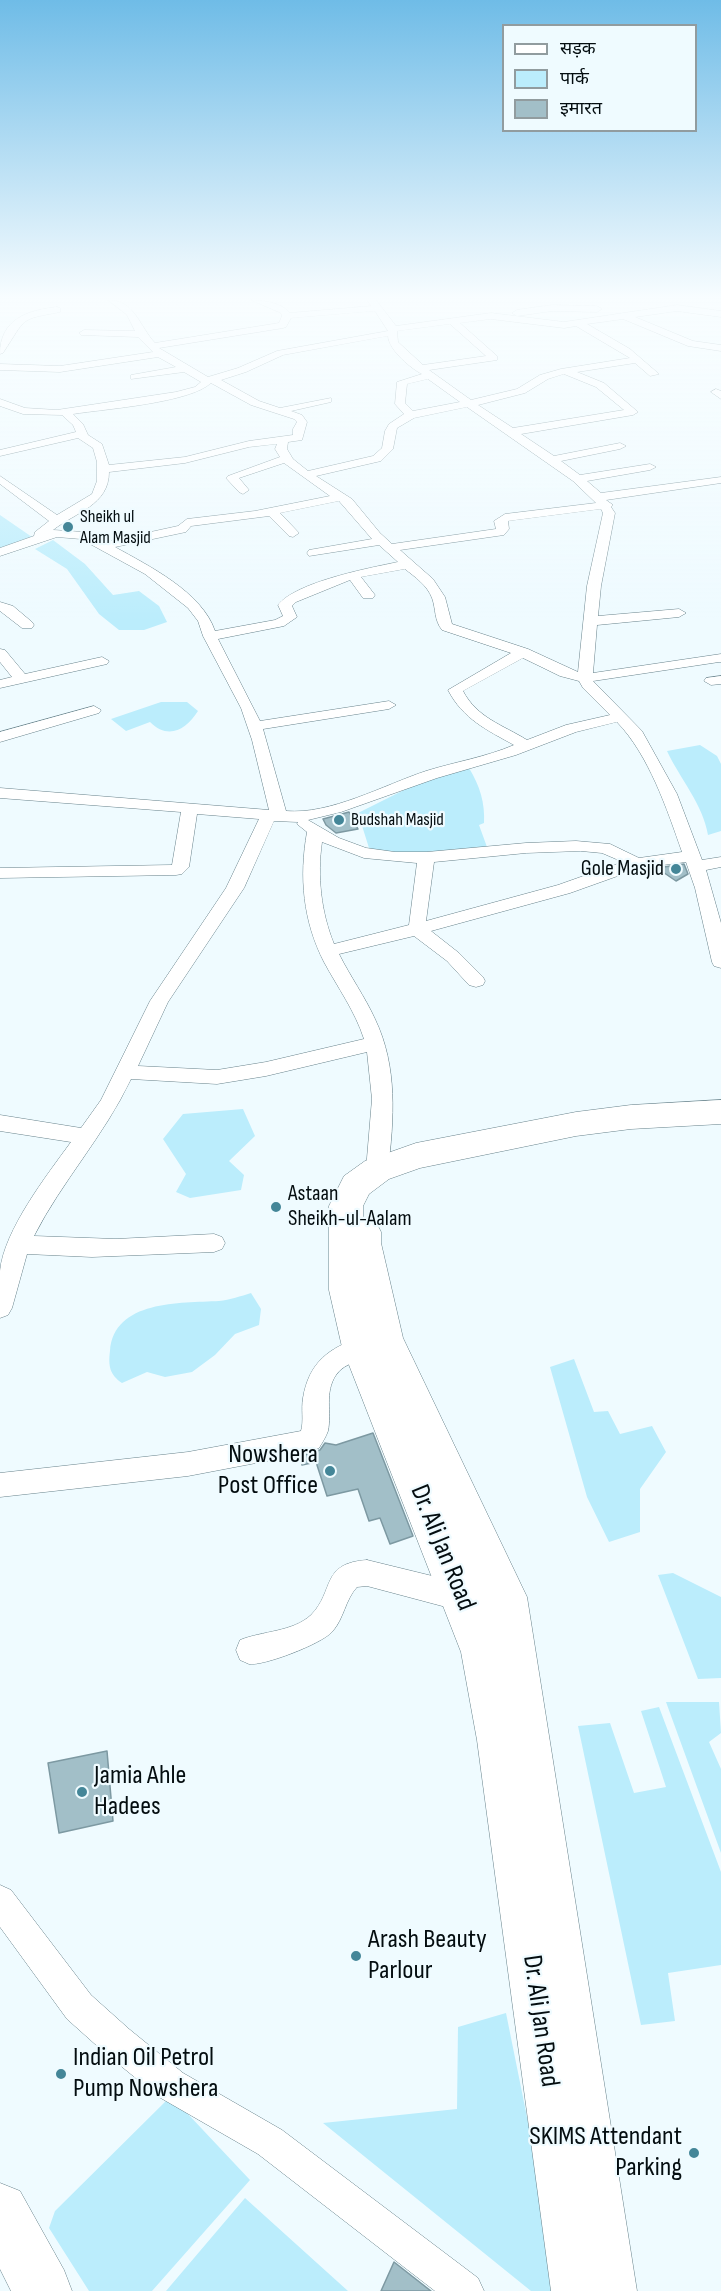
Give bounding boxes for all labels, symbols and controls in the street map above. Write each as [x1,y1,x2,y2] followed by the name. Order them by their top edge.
[502,24,697,132] legend
[560,38,596,59] text: सड़क
[560,68,589,89] text: पार्क
[560,98,602,119] text: इमारत
[80,506,151,548] place label: Sheikh ul Alam Masjid
[61,520,75,534] marker: Sheikh ul Alam Masjid
[351,809,444,831] place label: Budshah Masjid
[332,813,346,827] marker: Budshah Masjid
[581,856,664,882] place label: Gole Masjid
[669,862,683,876] marker: Gole Masjid
[288,1181,412,1232] place label: Astaan Sheikh-ul-Aalam
[269,1200,283,1214] marker: Astaan Sheikh-ul-Aalam
[218,1439,318,1502] place label: Nowshera Post Office
[323,1464,337,1478] marker: Nowshera Post Office
[402,1481,482,1615] street label: Dr. Ali Jan Road
[94,1760,186,1823] place label: Jamia Ahle Hadees
[75,1785,89,1799] marker: Jamia Ahle Hadees
[368,1924,487,1987] place label: Arash Beauty Parlour
[349,1949,363,1963] marker: Arash Beauty Parlour
[515,1953,565,2089] street label: Dr. Ali Jan Road
[73,2042,218,2105] place label: Indian Oil Petrol Pump Nowshera
[54,2067,68,2081] marker: Indian Oil Petrol Pump Nowshera
[529,2121,682,2184] place label: SKIMS Attendant Parking
[687,2146,701,2160] marker: SKIMS Attendant Parking

